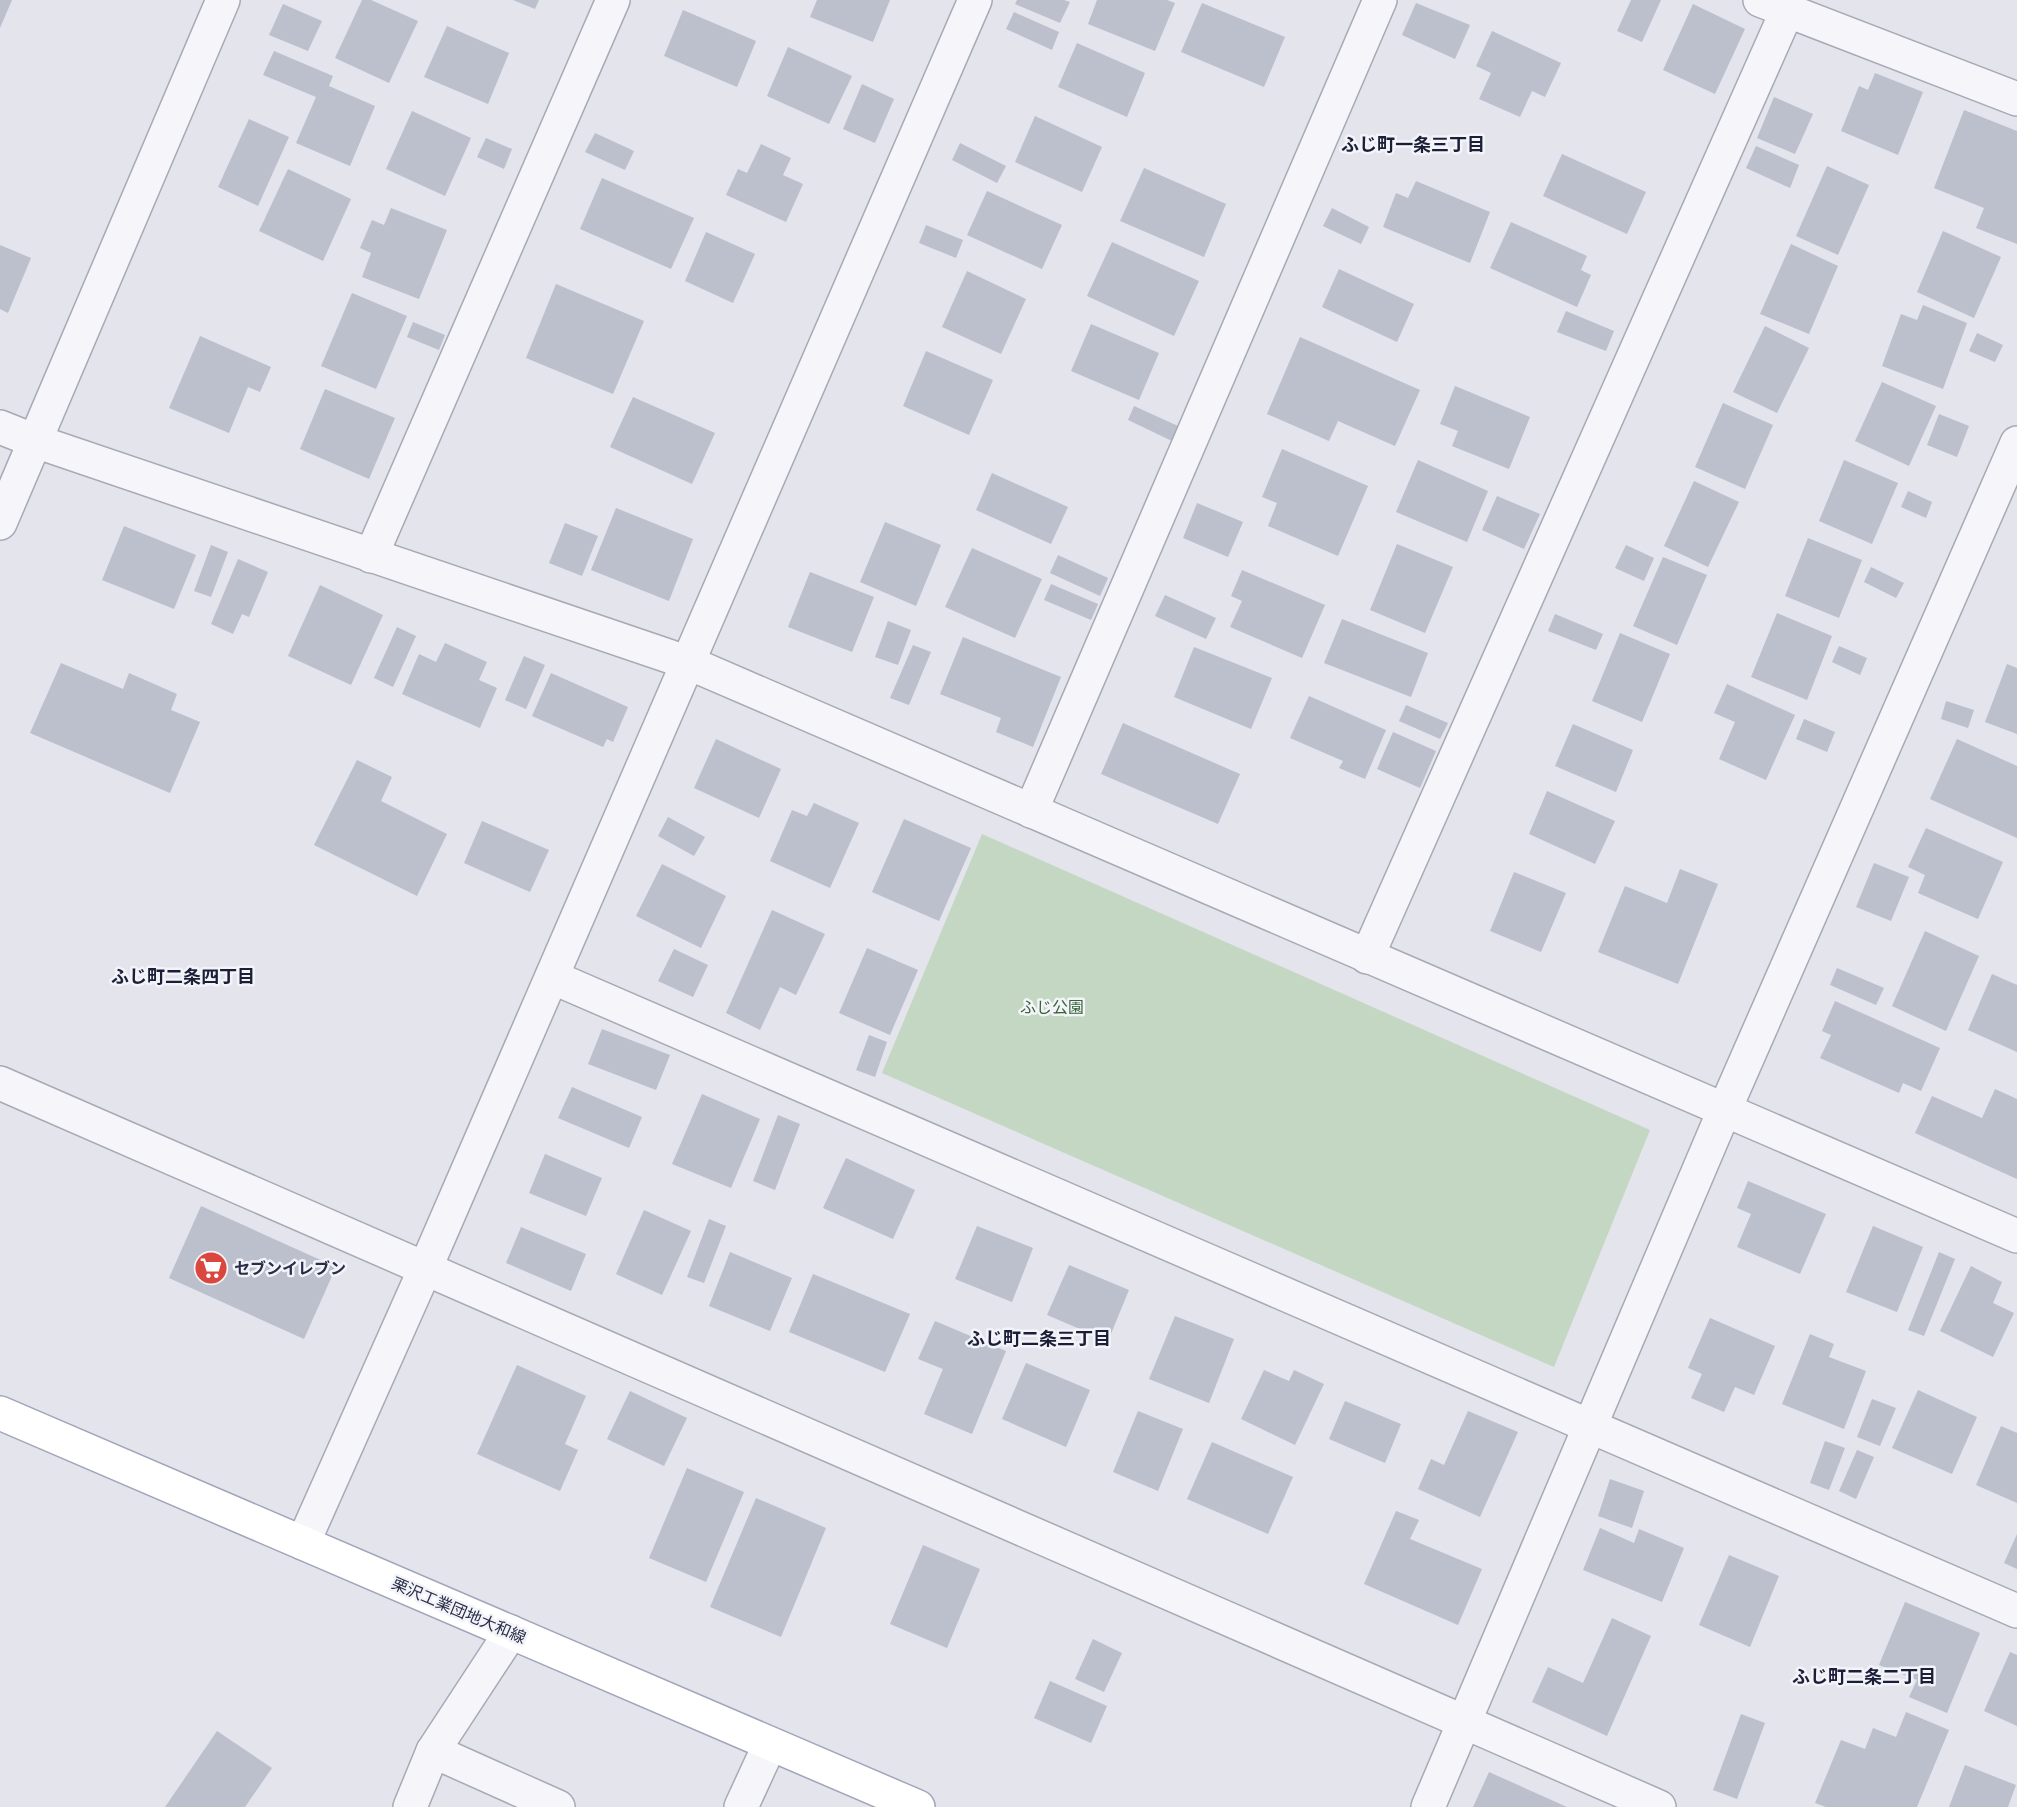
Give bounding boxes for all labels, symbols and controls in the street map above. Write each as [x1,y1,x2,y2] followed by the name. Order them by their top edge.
[1341,132,1485,156] district label: ふじ町一条三丁目
[111,964,255,988] district label: ふじ町二条四丁目
[1020,996,1084,1018] park label: ふじ公園
[193,1250,229,1286] supermarket icon: セブンイレブン
[234,1257,346,1279] place label: セブンイレブン
[967,1326,1111,1350] district label: ふじ町二条三丁目
[388,1572,530,1648] street label: 栗沢工業団地大和線
[1792,1664,1936,1688] district label: ふじ町二条二丁目

